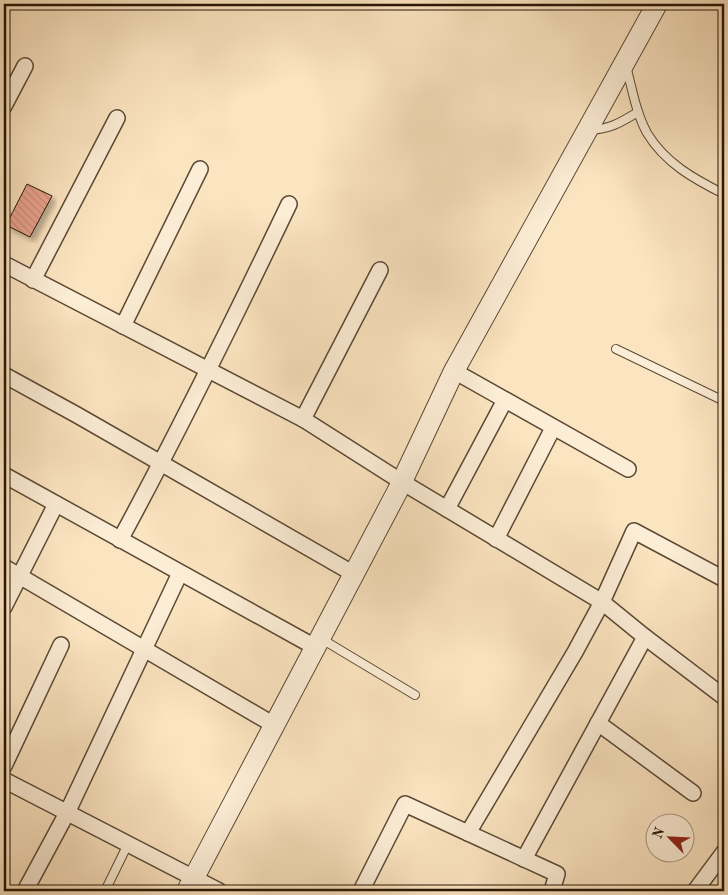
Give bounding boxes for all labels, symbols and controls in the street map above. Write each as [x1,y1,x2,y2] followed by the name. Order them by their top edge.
[646,812,696,862] north arrow
[650,825,668,841] text: N

